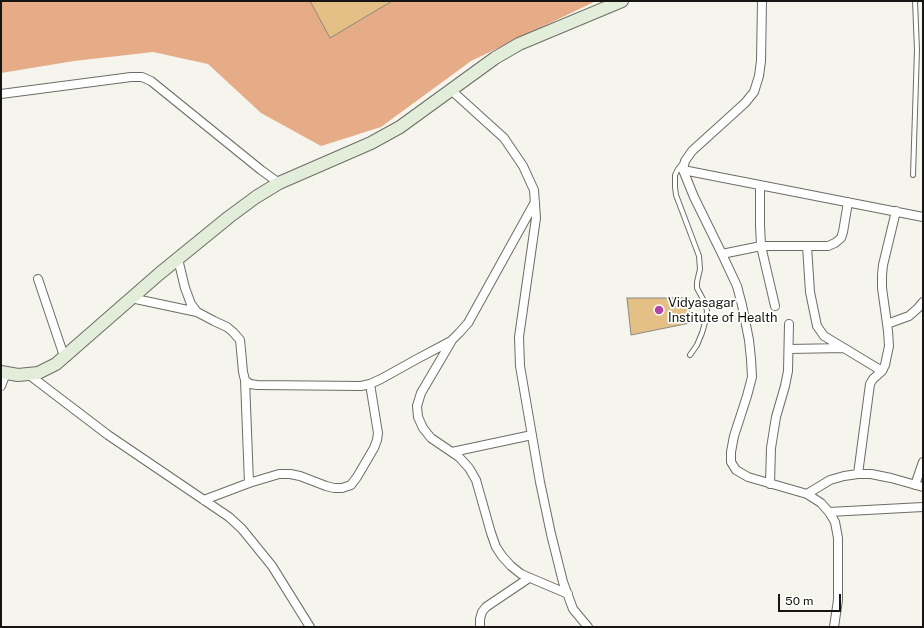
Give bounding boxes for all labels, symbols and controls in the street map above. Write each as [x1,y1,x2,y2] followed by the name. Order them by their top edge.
[668,295,777,326] place label: Vidyasagar Institute of Health
[653,304,665,316] marker: Vidyasagar Institute of Health
[780,586,843,612] scale bar
[785,594,813,608] text: 50 m

